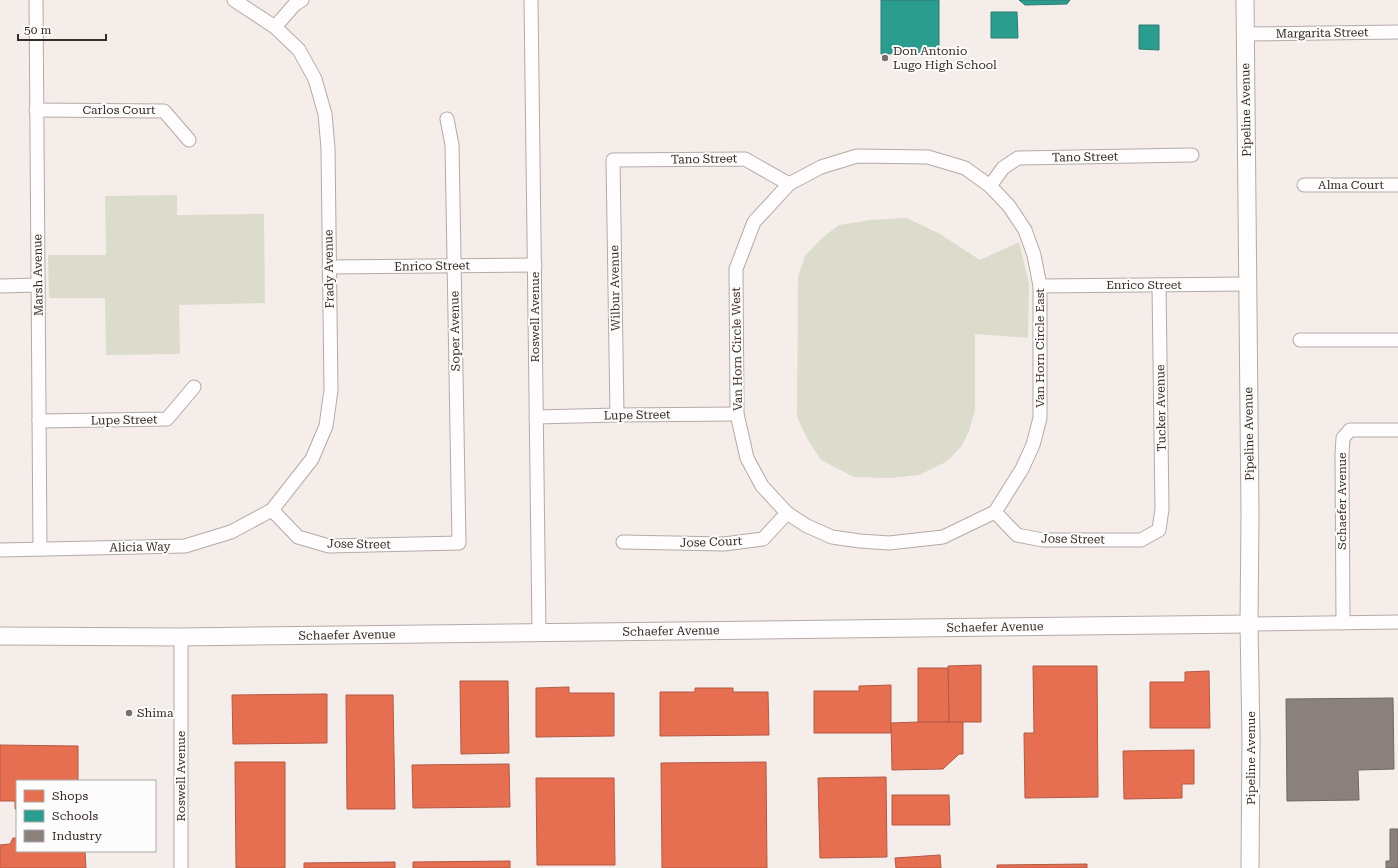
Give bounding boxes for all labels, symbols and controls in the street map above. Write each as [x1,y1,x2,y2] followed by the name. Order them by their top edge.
[18,16,106,42] scale bar
[24,23,51,37] text: 50 m
[1275,25,1369,41] street label: Margarita Street
[893,44,997,72] place label: Don Antonio Lugo High School
[880,53,890,63] marker: Don Antonio Lugo High School
[1238,63,1254,157] street label: Pipeline Avenue
[83,103,156,117] street label: Carlos Court
[1052,149,1119,165] street label: Tano Street
[671,151,738,167] street label: Tano Street
[1318,178,1384,192] street label: Alma Court
[321,229,337,309] street label: Frady Avenue
[30,233,46,316] street label: Marsh Avenue
[607,245,623,331] street label: Wilbur Avenue
[394,258,470,274] street label: Enrico Street
[528,271,542,362] street label: Roswell Avenue
[1106,278,1182,292] street label: Enrico Street
[729,287,745,411] street label: Van Horn Circle West
[1033,288,1047,408] street label: Van Horn Circle East
[447,290,463,371] street label: Soper Avenue
[1153,364,1169,452] street label: Tucker Avenue
[1241,387,1257,481] street label: Pipeline Avenue
[603,407,671,423] street label: Lupe Street
[90,412,158,428] street label: Lupe Street
[1335,452,1349,550] street label: Schaefer Avenue
[1041,531,1105,547] street label: Jose Street
[680,534,743,550] street label: Jose Court
[327,536,391,552] street label: Jose Street
[109,539,172,555] street label: Alicia Way
[946,619,1044,635] street label: Schaefer Avenue
[622,623,720,639] street label: Schaefer Avenue
[298,627,396,643] street label: Schaefer Avenue
[137,706,174,720] place label: Shima
[124,708,134,718] marker: Shima
[1244,711,1258,805] street label: Pipeline Avenue
[174,730,188,821] street label: Roswell Avenue
[16,780,156,852] legend
[52,789,88,803] text: Shops
[52,809,99,823] text: Schools
[52,829,103,843] text: Industry

